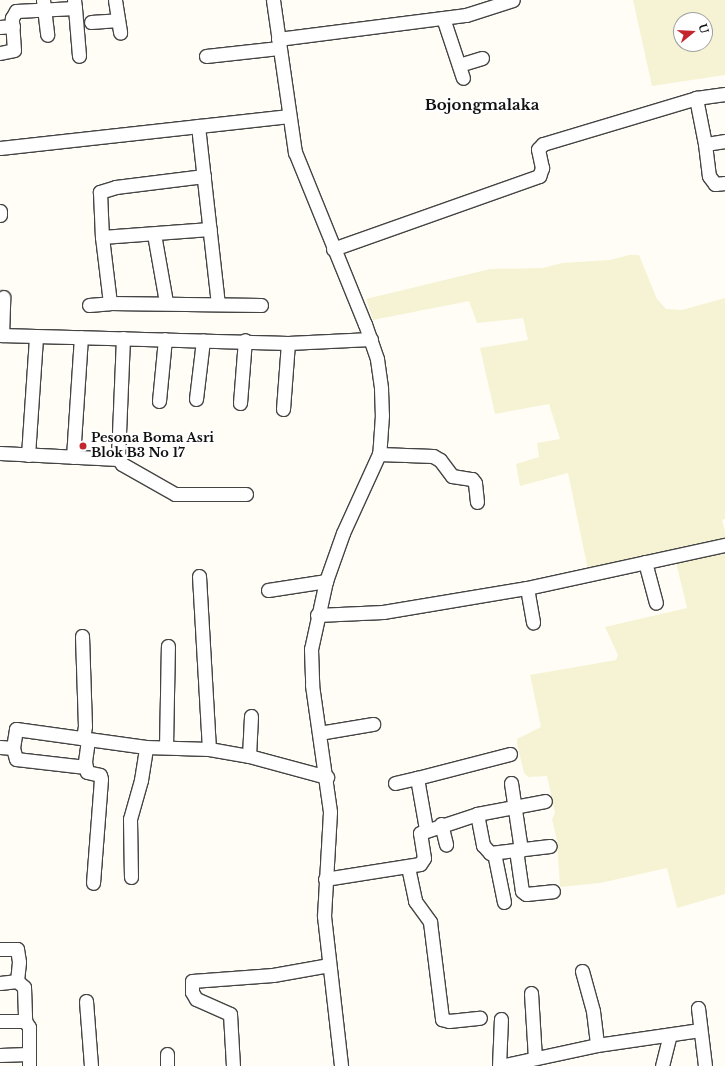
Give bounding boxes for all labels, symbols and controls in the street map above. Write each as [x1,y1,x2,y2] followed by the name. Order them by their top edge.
[673,12,713,52] north arrow
[695,22,712,35] text: U
[425,96,539,114] district label: Bojongmalaka
[91,431,215,462] place label: Pesona Boma Asri Blok B3 No 17
[78,441,88,451] marker: Pesona Boma Asri Blok B3 No 17

